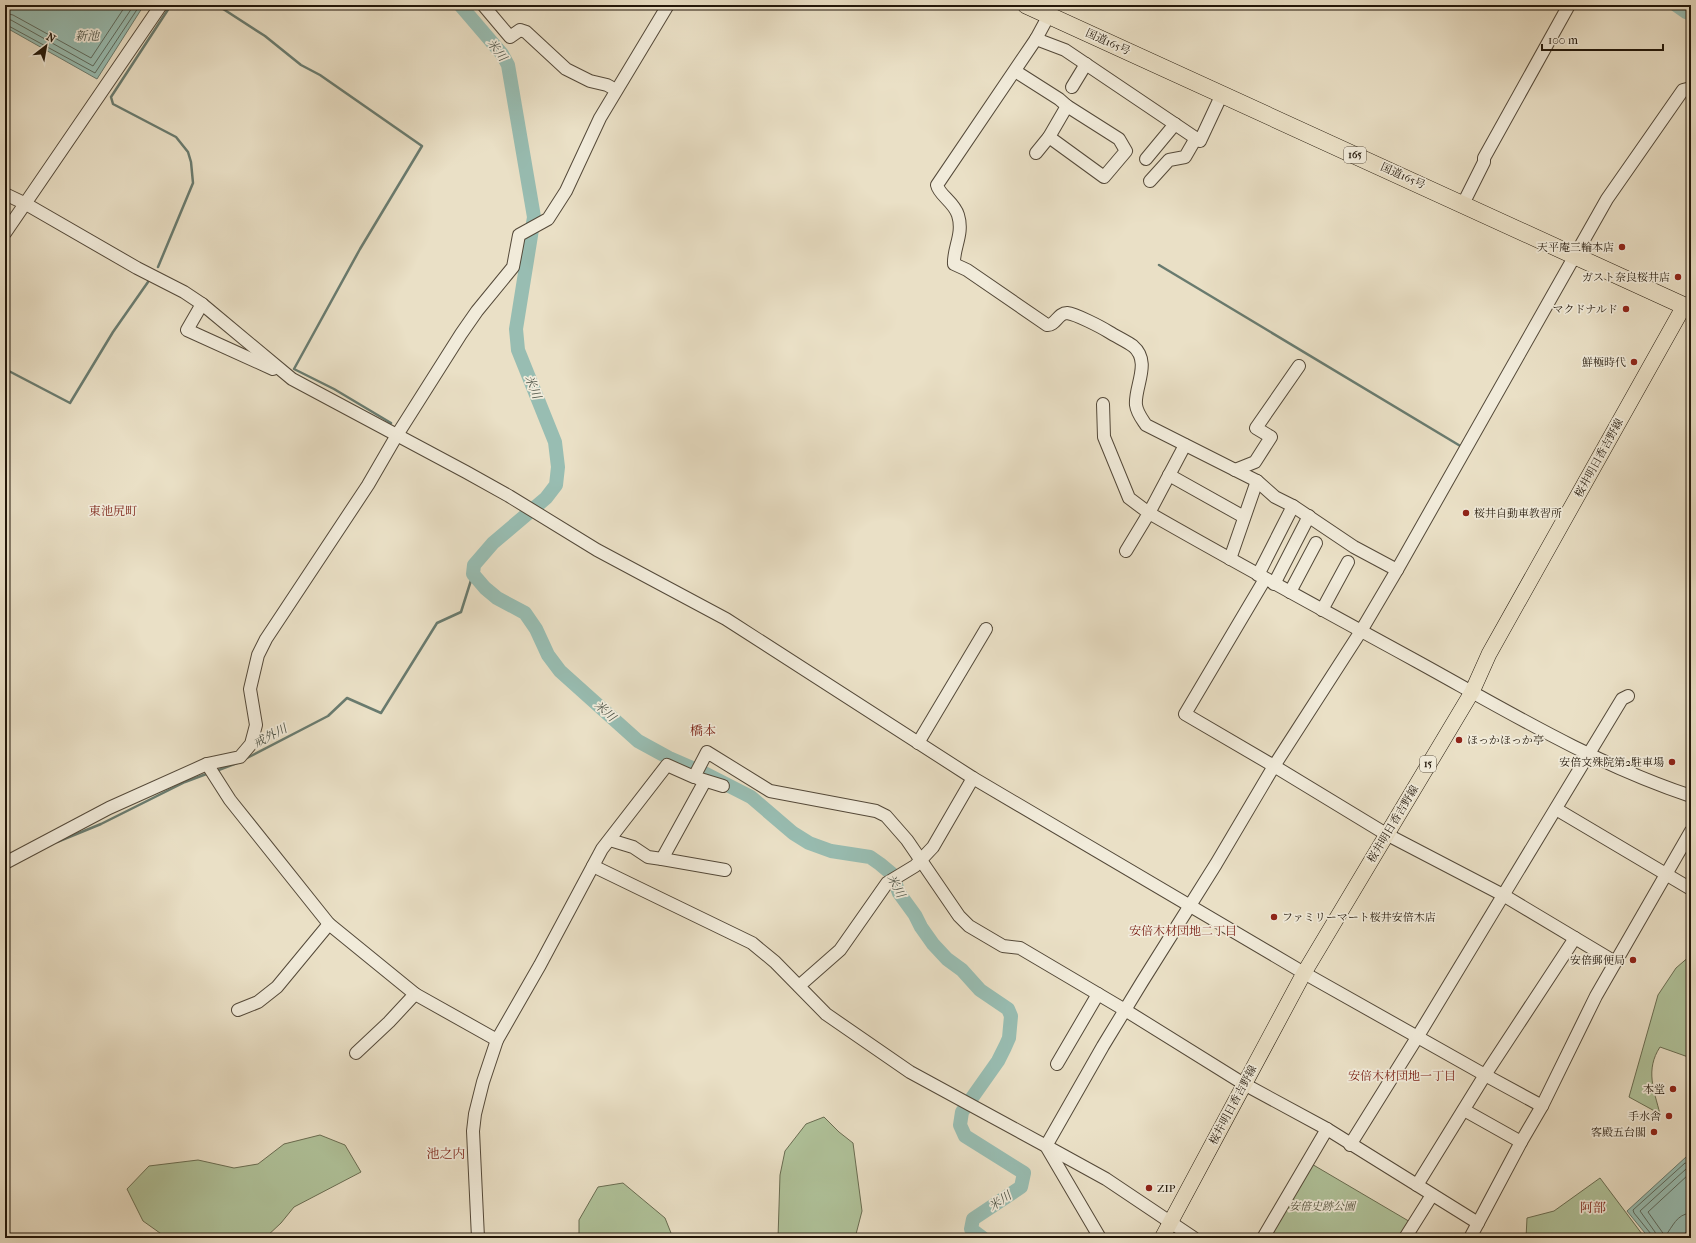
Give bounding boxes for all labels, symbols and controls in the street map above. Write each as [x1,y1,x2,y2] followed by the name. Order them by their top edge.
[26,26,66,66] north arrow
[1084,26,1132,58] street label: 国道165号
[1542,26,1663,52] scale bar
[75,29,101,43] water label: 新池
[44,30,58,46] text: N
[1548,33,1578,47] text: 100 m
[484,36,511,65] water label: 米川
[1344,147,1366,163] road number: 165
[1379,160,1427,192] street label: 国道165号
[1537,241,1614,254] place label: 天平庵三輪本店
[1617,242,1627,252] marker: 天平庵三輪本店
[1582,271,1670,284] place label: ガスト奈良桜井店
[1673,272,1683,282] marker: ガスト奈良桜井店
[1553,303,1618,316] place label: マクドナルド
[1621,304,1631,314] marker: マクドナルド
[1582,356,1626,369] place label: 鮮極時代
[1629,357,1639,367] marker: 鮮極時代
[522,373,545,403] water label: 米川
[1572,416,1626,500] street label: 桜井明日香吉野線
[89,504,137,518] district label: 東池尻町
[1474,507,1562,520] place label: 桜井自動車教習所
[1461,508,1471,518] marker: 桜井自動車教習所
[591,698,620,726] water label: 米川
[251,720,291,751] water label: 戒外川
[690,723,716,738] district label: 橋本
[1467,734,1544,747] place label: ほっかほっか亭
[1454,735,1464,745] marker: ほっかほっか亭
[1420,756,1436,772] road number: 15
[1559,756,1664,769] place label: 安倍文殊院第2駐車場
[1667,757,1677,767] marker: 安倍文殊院第2駐車場
[1365,783,1421,865] street label: 桜井明日香吉野線
[884,872,909,902] water label: 米川
[1282,911,1436,924] place label: ファミリーマート桜井安倍木店
[1269,912,1279,922] marker: ファミリーマート桜井安倍木店
[1129,924,1237,938] district label: 安倍木材団地二丁目
[1570,954,1625,967] place label: 安倍郵便局
[1628,955,1638,965] marker: 安倍郵便局
[1207,1063,1259,1147] street label: 桜井明日香吉野線
[1348,1069,1456,1083] district label: 安倍木材団地一丁目
[1643,1083,1665,1096] place label: 本堂
[1668,1084,1678,1094] marker: 本堂
[1628,1110,1661,1123] place label: 手水舎
[1664,1111,1674,1121] marker: 手水舎
[1591,1126,1646,1139] place label: 客殿五台閣
[1649,1127,1659,1137] marker: 客殿五台閣
[426,1146,466,1161] district label: 池之内
[1157,1182,1176,1195] place label: ZIP
[1144,1183,1154,1193] marker: ZIP
[986,1187,1016,1214] water label: 米川
[1289,1200,1357,1213] park label: 安倍史跡公園
[1580,1200,1606,1215] district label: 阿部

